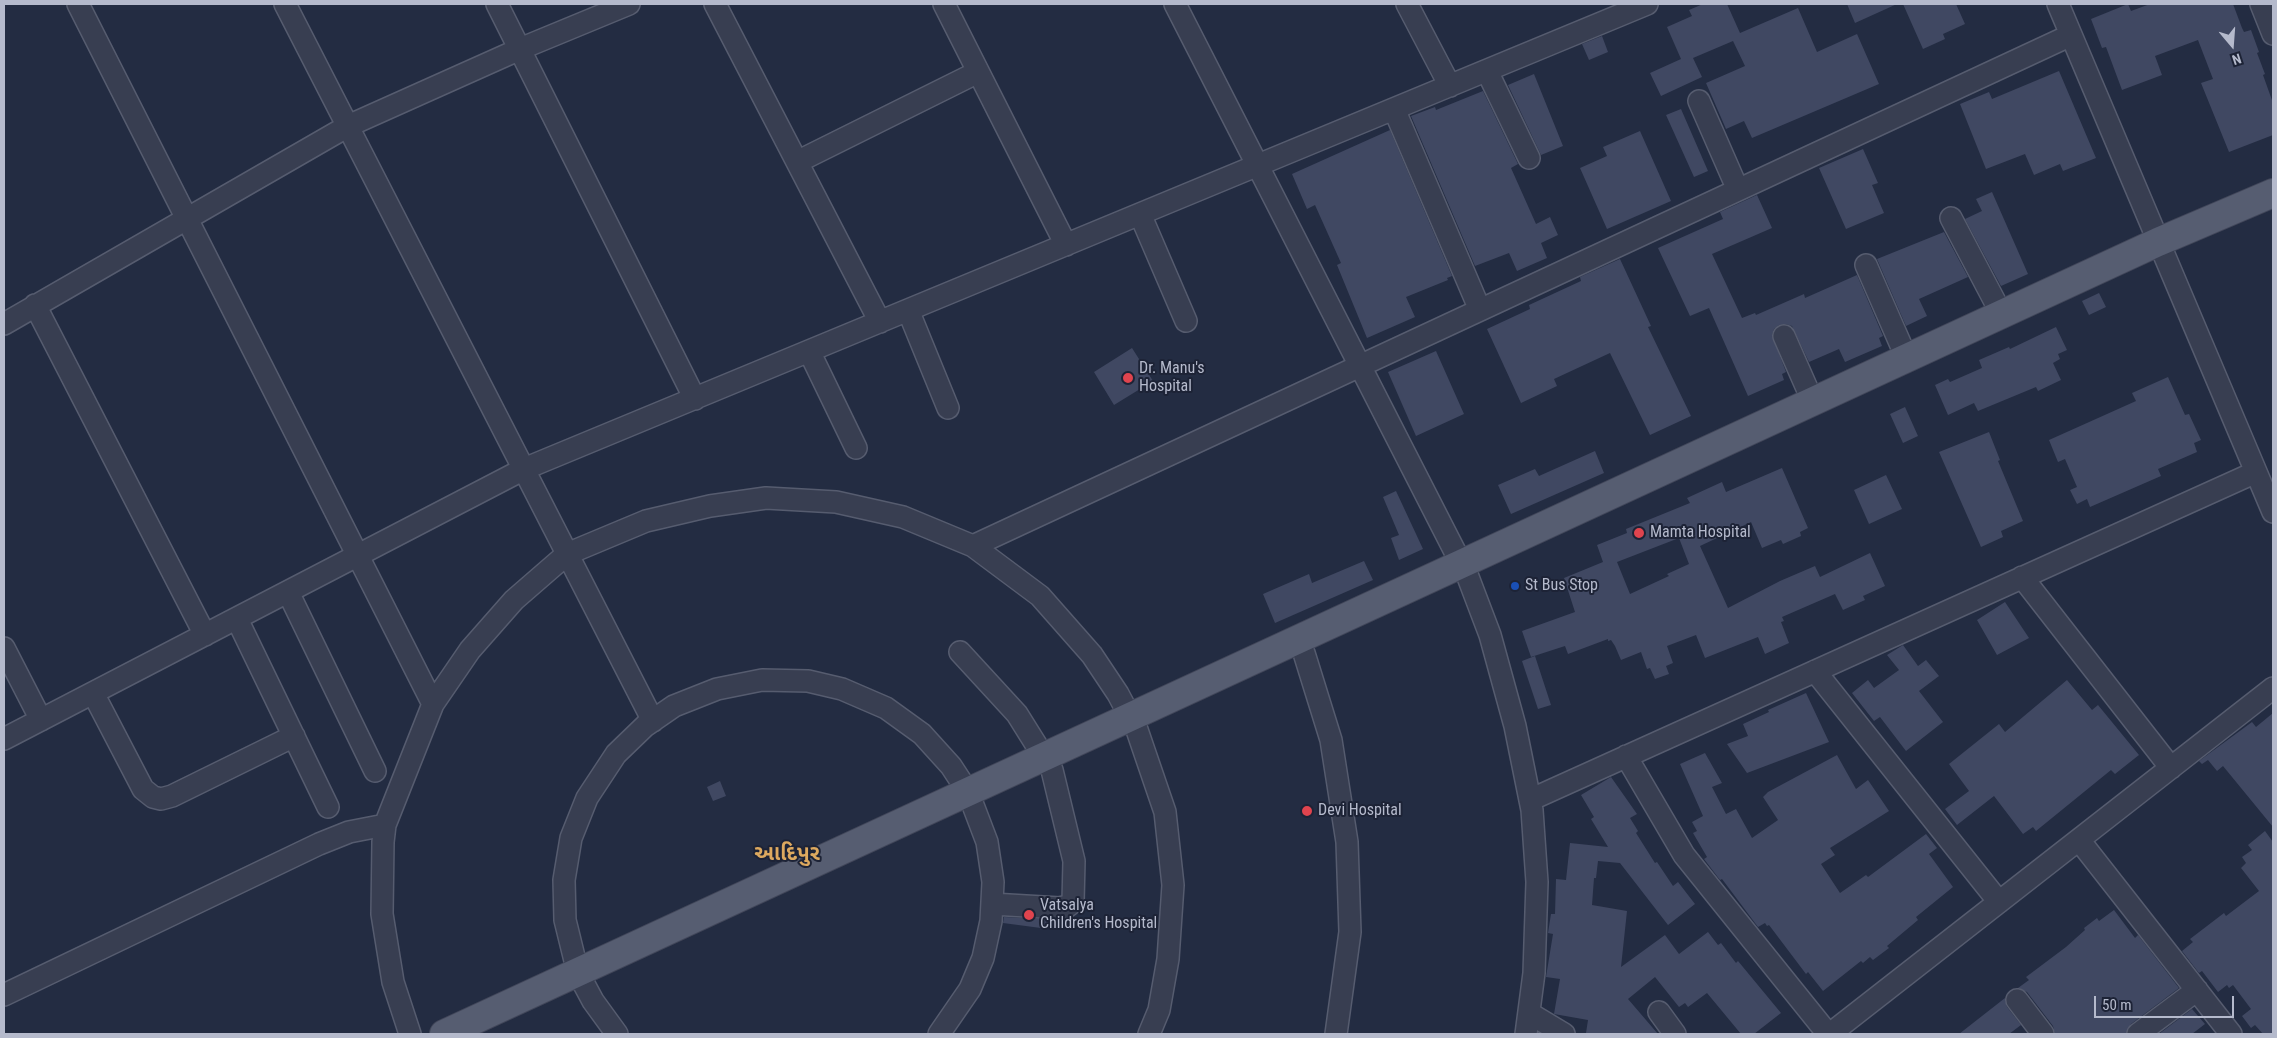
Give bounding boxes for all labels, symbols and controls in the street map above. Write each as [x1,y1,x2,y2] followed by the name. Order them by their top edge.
[2207,20,2257,70] north arrow
[2230,50,2243,68] text: N
[1139,359,1205,397] place label: Dr. Manu's Hospital
[1121,371,1135,385] marker: Dr. Manu's Hospital
[1650,523,1751,543] place label: Mamta Hospital
[1632,526,1646,540] marker: Mamta Hospital
[1525,576,1598,596] place label: St Bus Stop
[1509,580,1521,592] marker: St Bus Stop
[1318,801,1402,821] place label: Devi Hospital
[1300,804,1314,818] marker: Devi Hospital
[754,842,820,868] district label: આદિપુર
[1040,896,1157,934] place label: Vatsalya Children's Hospital
[1022,908,1036,922] marker: Vatsalya Children's Hospital
[2097,986,2237,1018] scale bar
[2102,996,2132,1014] text: 50 m

